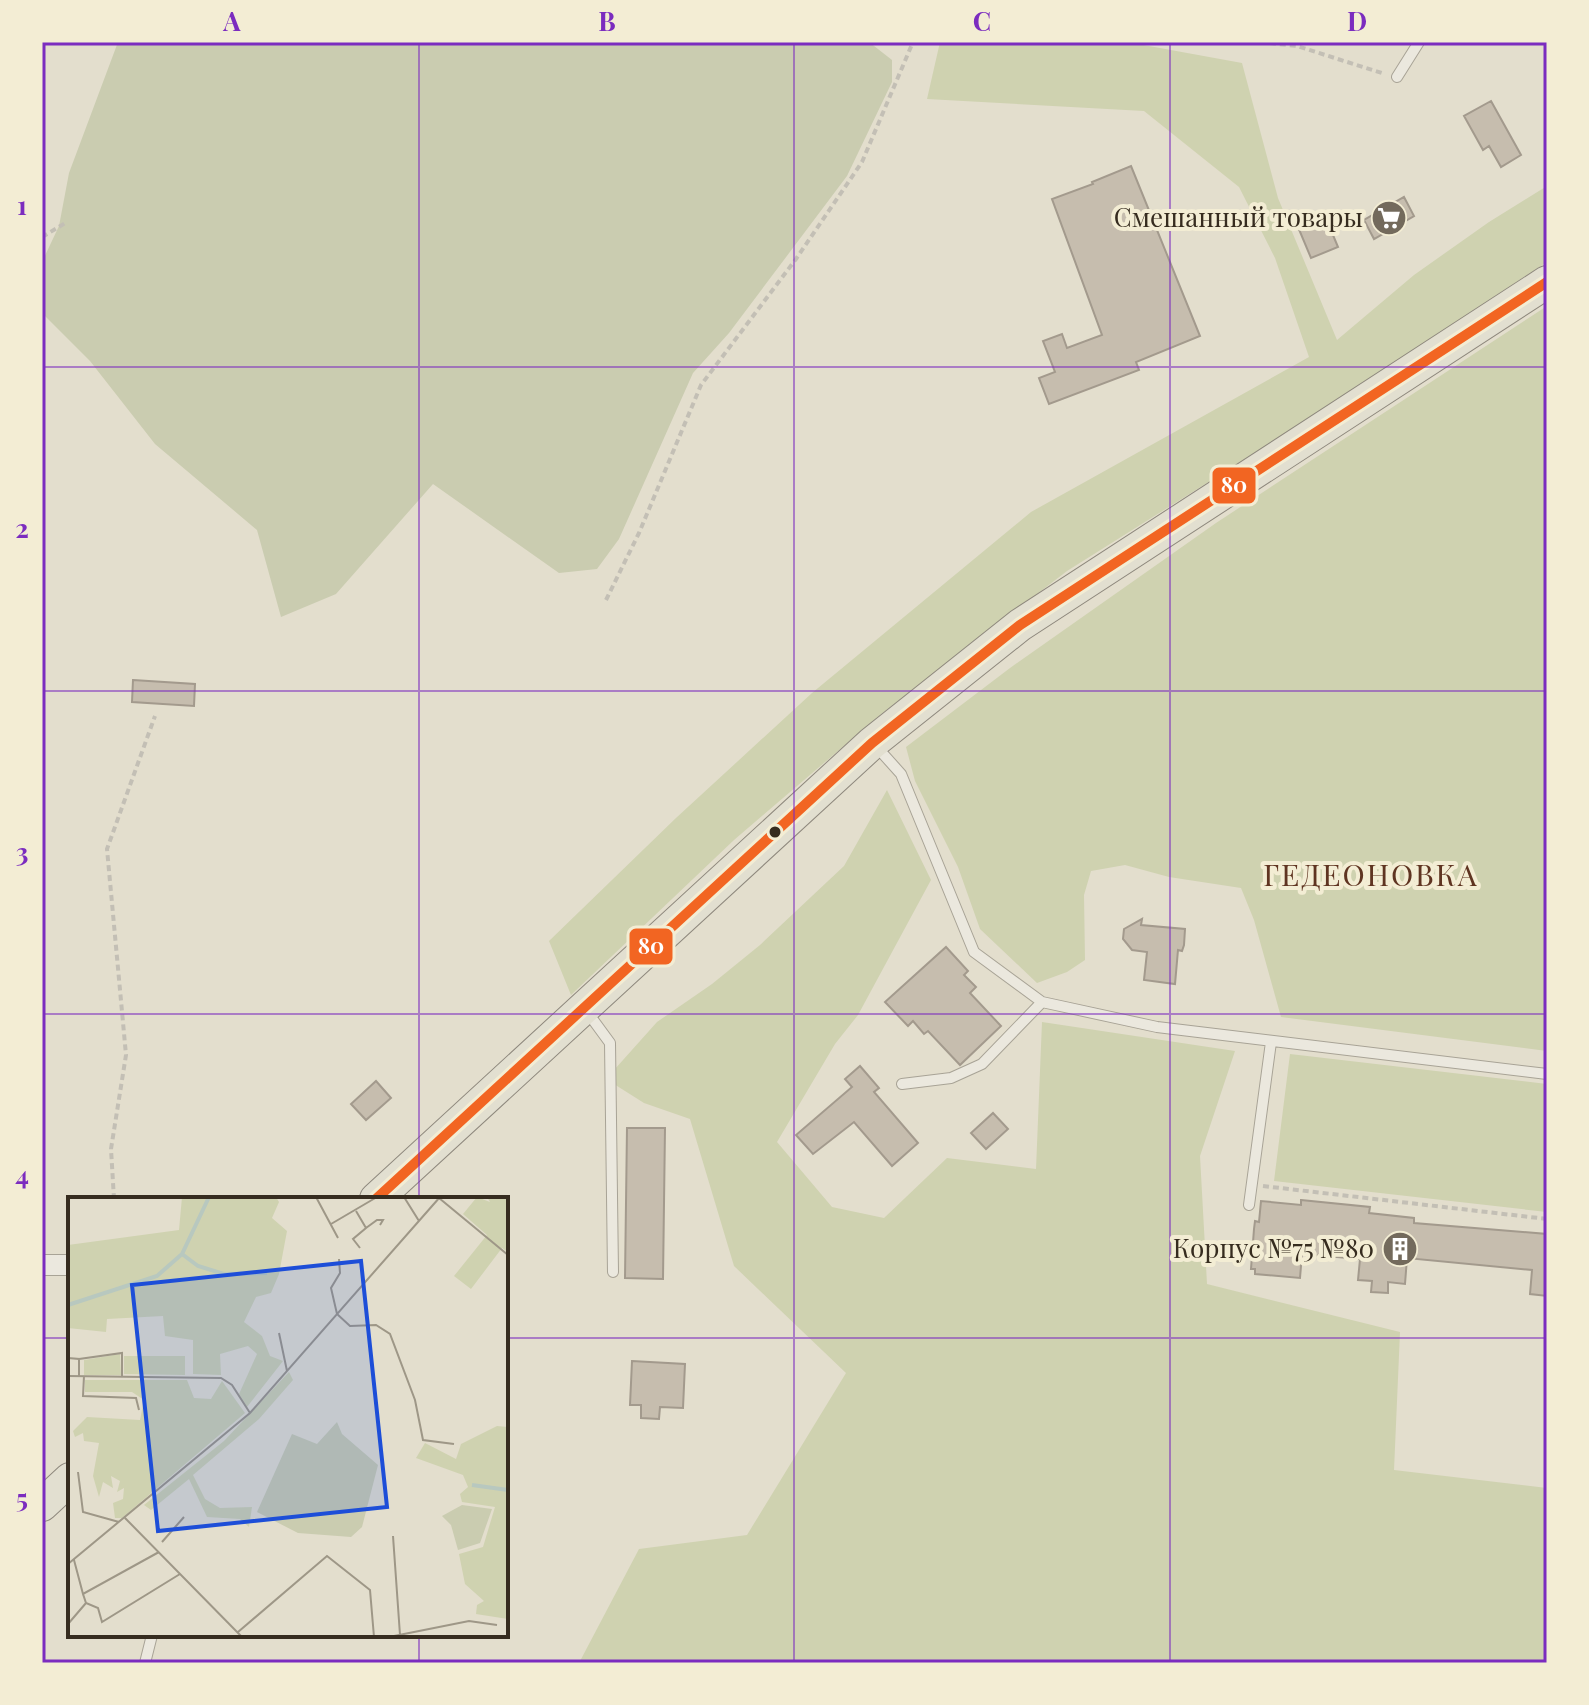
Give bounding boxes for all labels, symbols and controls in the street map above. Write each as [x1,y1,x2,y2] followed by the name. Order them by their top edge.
[222,3,241,38] text: A
[598,3,616,38] text: B
[973,3,991,38] text: C
[1347,3,1367,38] text: D
[17,187,27,222] text: 1
[1114,199,1363,234] place label: Смешанный товары
[1370,199,1408,237] supermarket icon: Смешанный товары
[1211,466,1257,505] line badge: 80
[1221,469,1247,499] text: 80
[15,510,29,545] text: 2
[767,824,783,840] unlabelled marker
[16,834,28,869] text: 3
[1263,854,1479,894] district label: ГЕДЕОНОВКА
[628,927,674,966] line badge: 80
[638,930,664,960] text: 80
[15,1157,29,1192] text: 4
[68,1197,508,1637] inset map
[1173,1230,1374,1265] place label: Корпус №75 №80
[1381,1230,1419,1268] building icon: Корпус №75 №80
[16,1480,28,1515] text: 5

